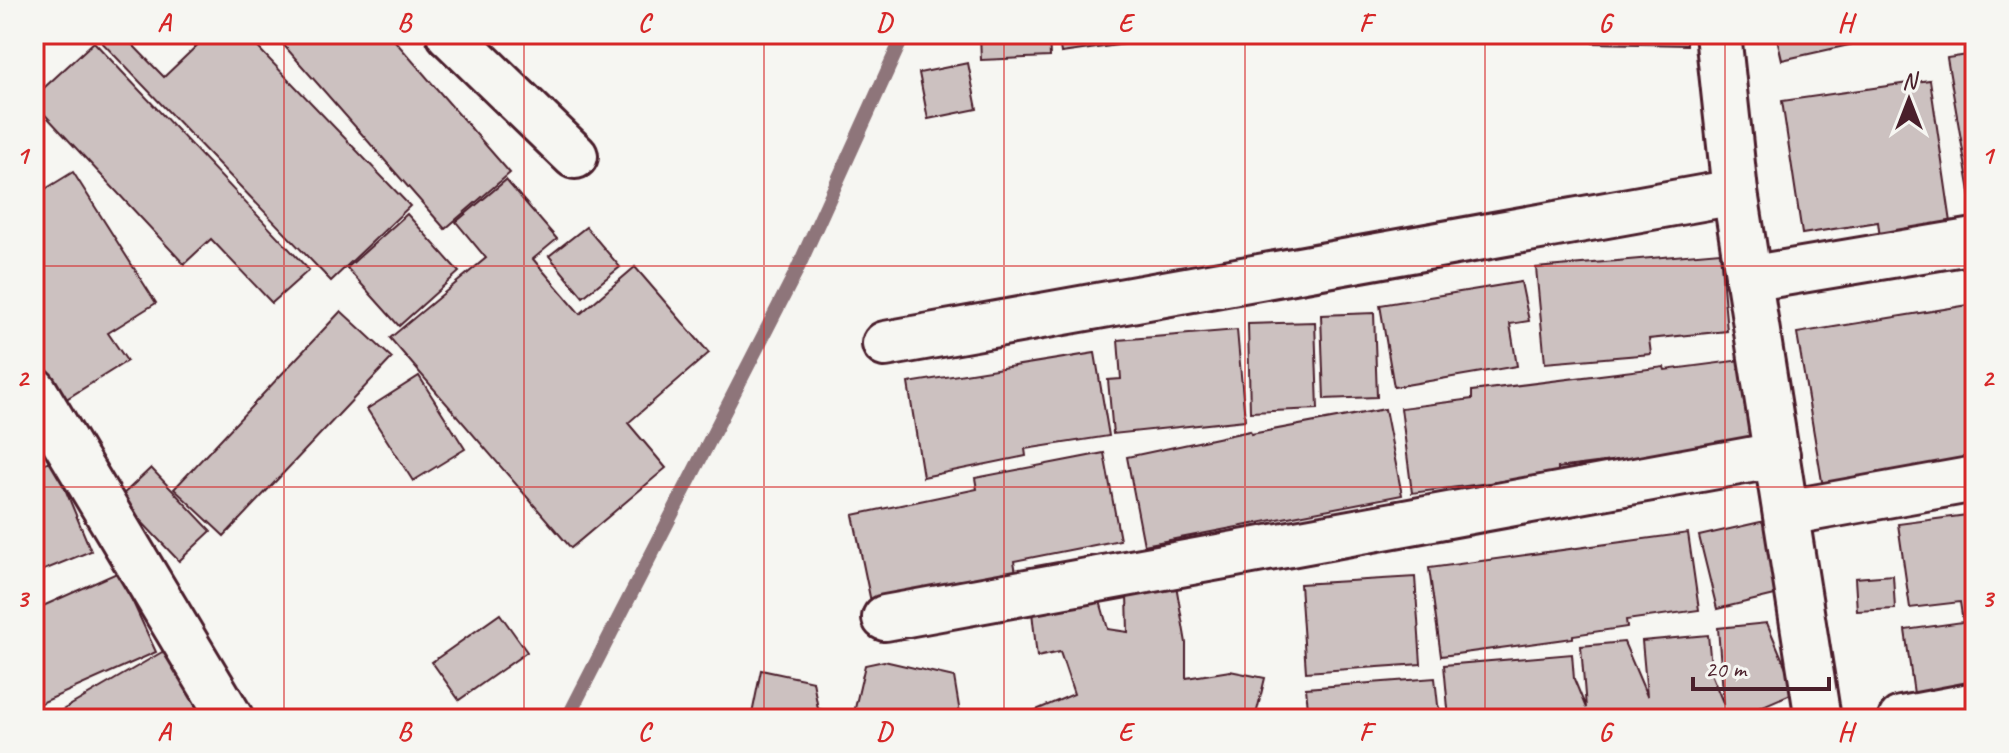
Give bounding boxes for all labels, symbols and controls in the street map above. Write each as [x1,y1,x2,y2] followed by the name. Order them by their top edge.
[157,6,172,39] text: A
[397,6,413,39] text: B
[638,6,654,39] text: C
[876,6,894,39] text: D
[1118,6,1136,39] text: E
[1359,6,1377,39] text: F
[1599,6,1615,39] text: G
[1838,6,1858,39] text: H
[1869,60,1949,140] north arrow
[1902,67,1919,95] text: N
[16,139,31,172] text: 1
[1981,139,1996,172] text: 1
[16,361,30,394] text: 2
[1981,361,1995,394] text: 2
[16,582,30,615] text: 3
[1981,582,1995,615] text: 3
[1693,641,1829,691] scale bar
[1705,654,1748,684] text: 20 m
[157,715,172,748] text: A
[397,715,413,748] text: B
[638,715,654,748] text: C
[876,715,894,748] text: D
[1118,715,1136,748] text: E
[1359,715,1377,748] text: F
[1599,715,1615,748] text: G
[1838,715,1858,748] text: H

